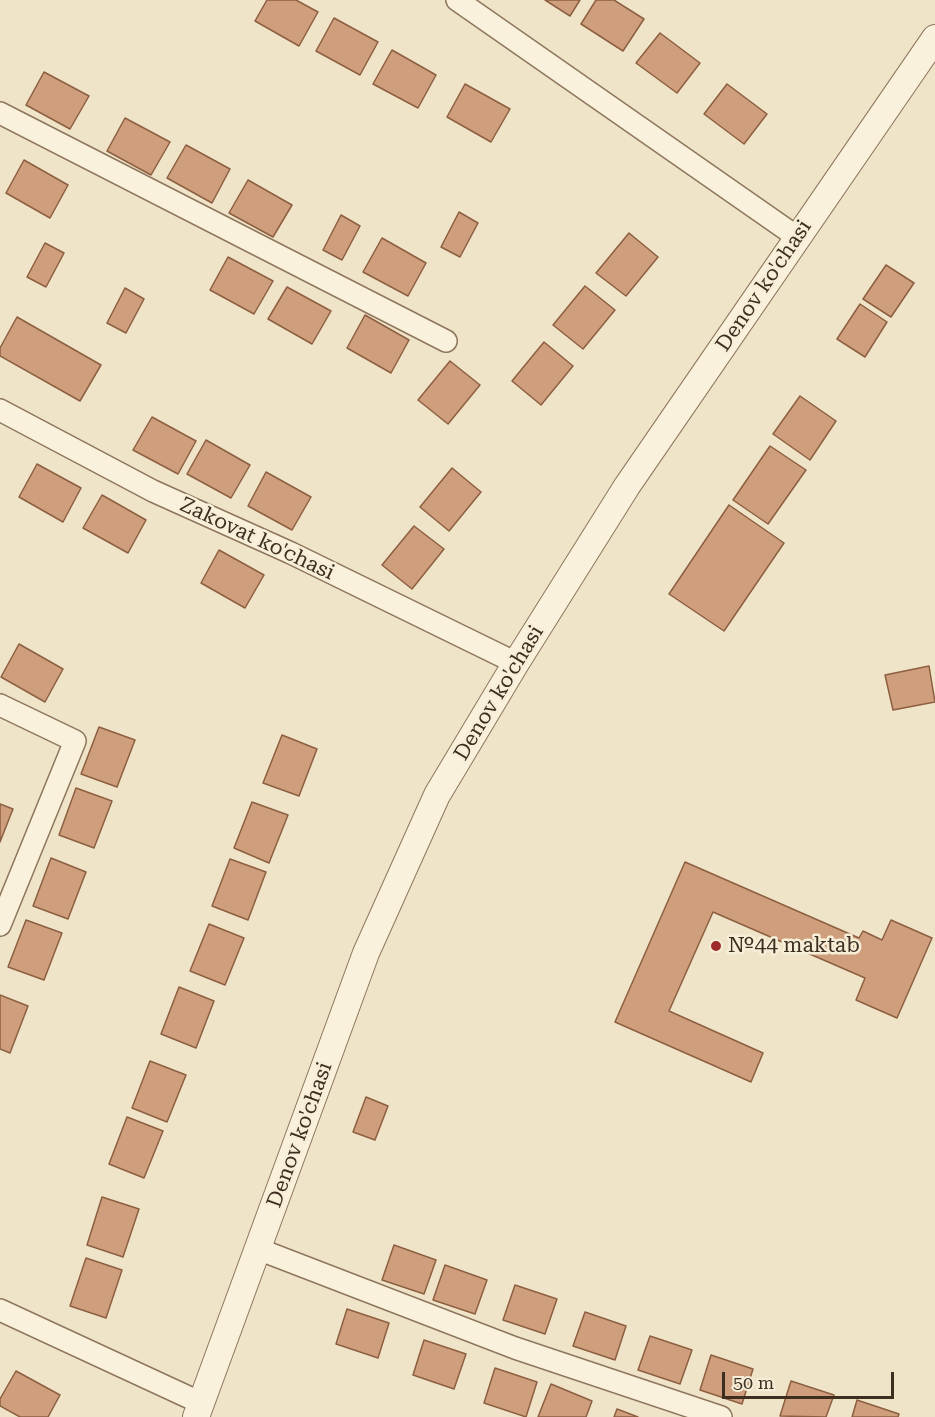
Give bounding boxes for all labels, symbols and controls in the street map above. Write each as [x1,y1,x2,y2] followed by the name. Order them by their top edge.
[711,216,817,356] street label: Denov ko'chasi
[176,492,338,586] street label: Zakovat ko'chasi
[449,621,549,765] street label: Denov ko'chasi
[728,933,860,959] place label: №44 maktab
[709,939,723,953] marker: №44 maktab
[262,1059,338,1211] street label: Denov ko'chasi
[725,1360,898,1398] scale bar
[733,1372,774,1393] text: 50 m

